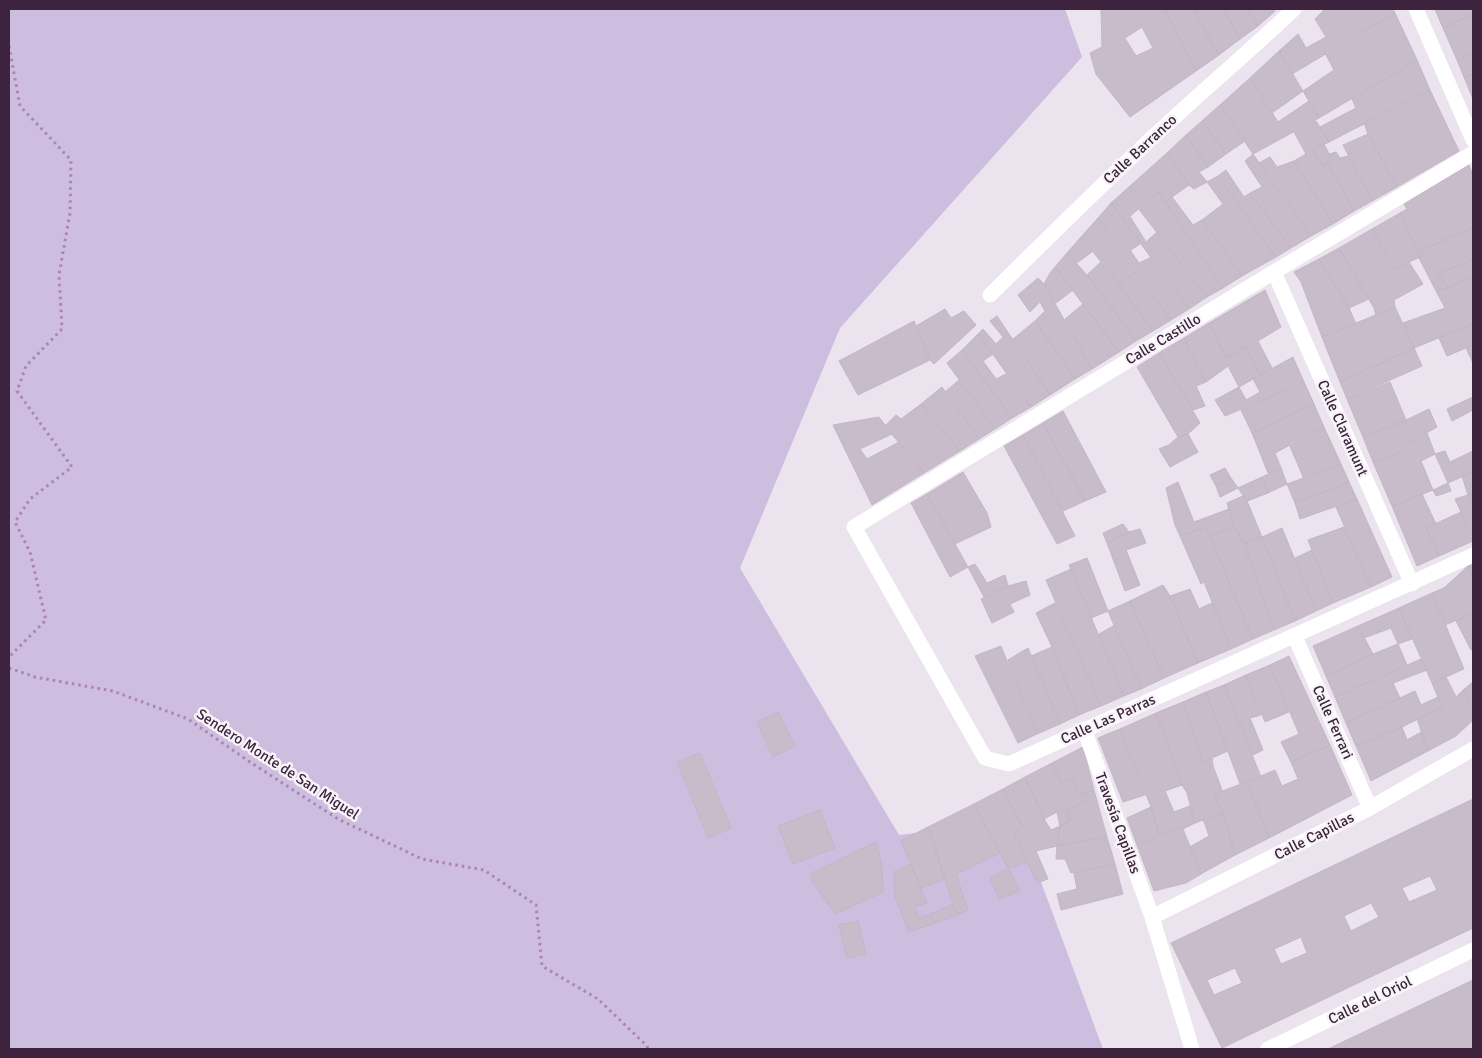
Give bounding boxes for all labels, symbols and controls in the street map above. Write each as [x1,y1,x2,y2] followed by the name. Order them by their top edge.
[1099,110,1181,188] street label: Calle Barranco
[1122,309,1204,369] street label: Calle Castillo
[1314,377,1372,479] street label: Calle Claramunt
[1309,682,1357,762] street label: Calle Ferrari
[1058,690,1159,748] street label: Calle Las Parras
[193,705,363,823] street label: Sendero Monte de San Miguel
[1091,770,1145,877] street label: Travesía Capillas
[1271,808,1357,864] street label: Calle Capillas
[1325,972,1415,1028] street label: Calle del Oriol

